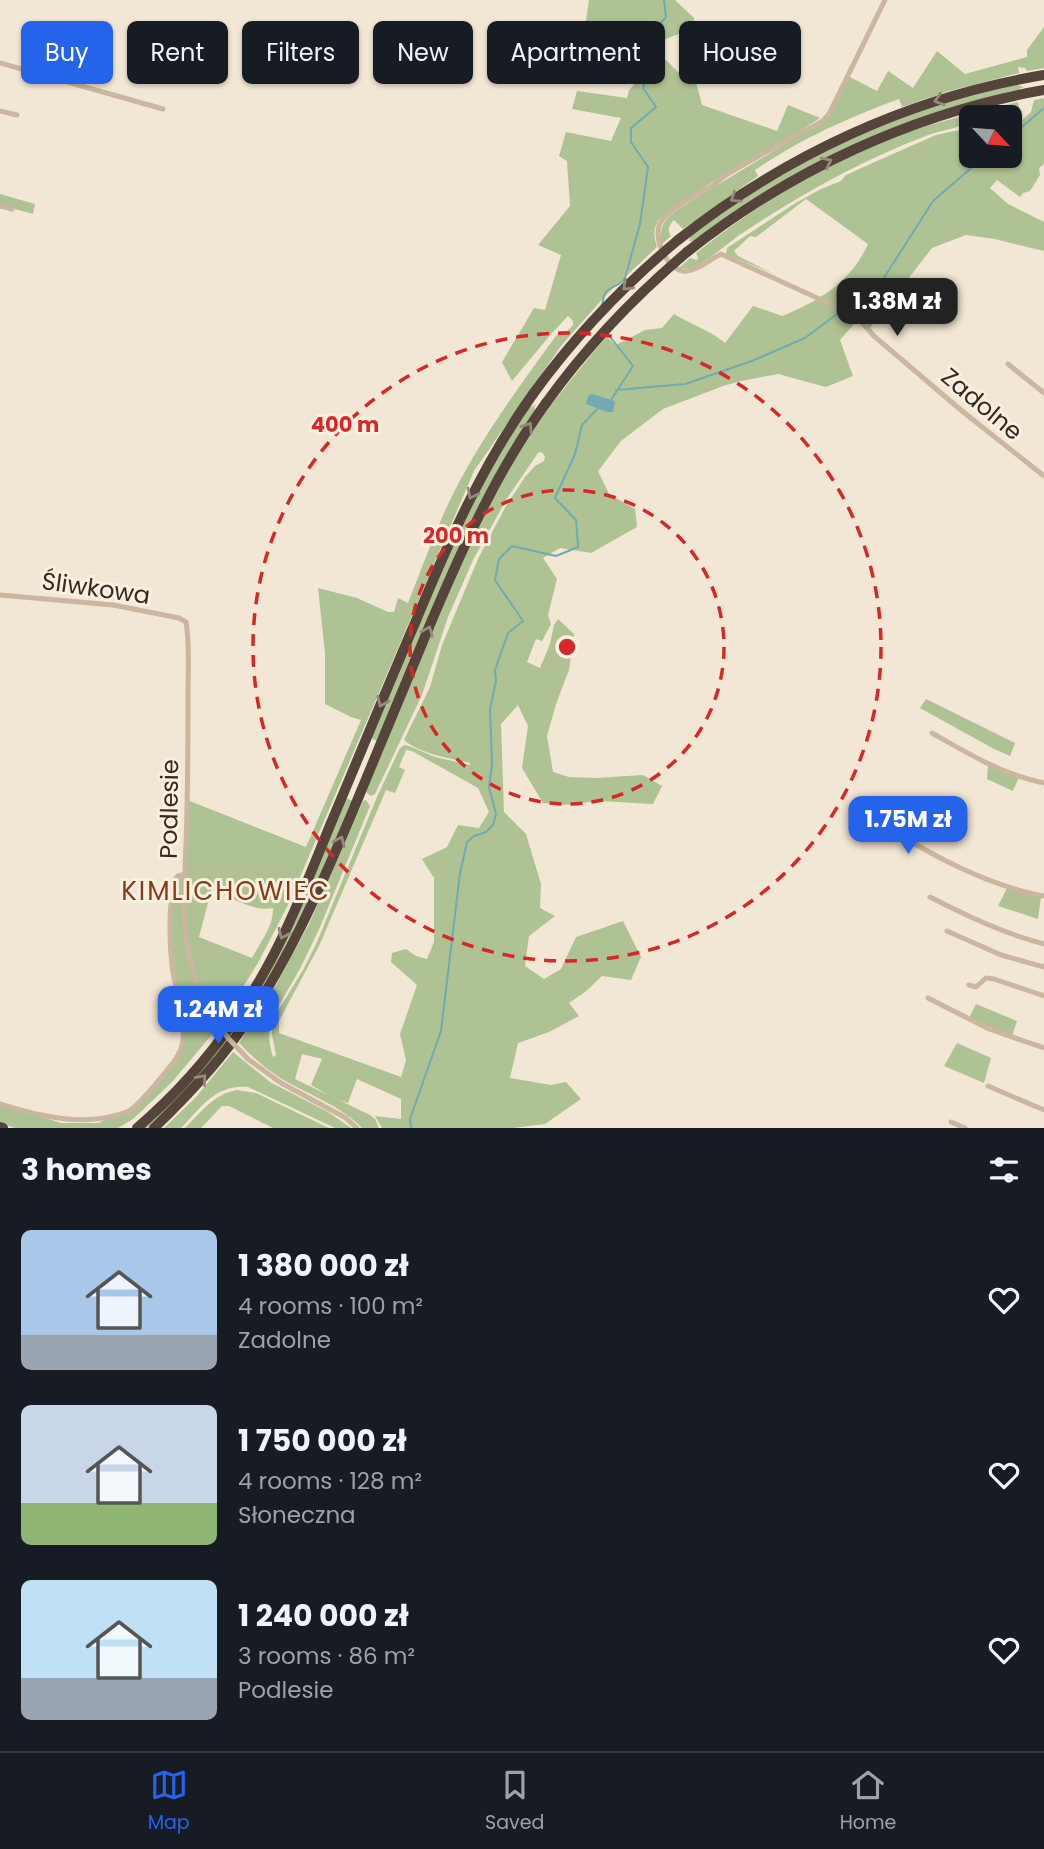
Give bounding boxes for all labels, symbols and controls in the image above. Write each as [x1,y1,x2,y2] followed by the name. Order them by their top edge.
[21,21,113,84] chip: Buy
[127,21,228,84] chip: Rent
[242,21,359,84] chip: Filters
[373,21,473,84] chip: New
[487,21,665,84] chip: Apartment
[679,21,801,84] chip: House
[933,92,946,106] one-way arrow
[959,105,1022,168] north arrow
[959,105,1022,168] map controls
[820,157,832,171] one-way arrow
[730,190,743,202] one-way arrow
[622,277,635,290] one-way arrow
[825,278,969,338] pin: 1.38M zł
[853,285,941,317] text: 1.38M zł
[934,360,1030,448] street label: Zadolne
[311,410,379,439] text: 400 m
[520,422,533,435] one-way arrow
[467,486,481,499] one-way arrow
[423,521,489,550] text: 200 m
[40,564,152,612] street label: Śliwkowa
[419,626,433,638] one-way arrow
[555,635,579,659] centre of rings
[376,696,390,708] one-way arrow
[152,759,186,859] street label: Podlesie
[836,796,980,856] pin: 1.75M zł
[864,803,952,835] text: 1.75M zł
[332,836,346,848] one-way arrow
[121,873,331,909] district label: KIMLICHOWIEC
[278,927,292,939] one-way arrow
[146,986,290,1046] pin: 1.24M zł
[174,993,262,1025] text: 1.24M zł
[194,1074,206,1087] one-way arrow
[21,1148,152,1191] text: 3 homes
[985,1151,1023,1189] icon: filters
[238,1244,409,1287] text: 1 380 000 zł
[77,1258,161,1342] icon: home
[985,1281,1023,1319] icon: heart
[238,1290,423,1322] text: 4 rooms · 100 m²
[238,1324,331,1356] text: Zadolne
[238,1419,407,1462] text: 1 750 000 zł
[77,1433,161,1517] icon: home
[985,1456,1023,1494] icon: heart
[238,1465,422,1497] text: 4 rooms · 128 m²
[238,1499,356,1531] text: Słoneczna
[238,1594,409,1637] text: 1 240 000 zł
[77,1608,161,1692] icon: home
[985,1631,1023,1669] icon: heart
[238,1640,415,1672] text: 3 rooms · 86 m²
[238,1674,333,1706] text: Podlesie
[148,1766,190,1837] tab: Map
[485,1766,544,1837] tab: Saved
[840,1766,896,1837] tab: Home

